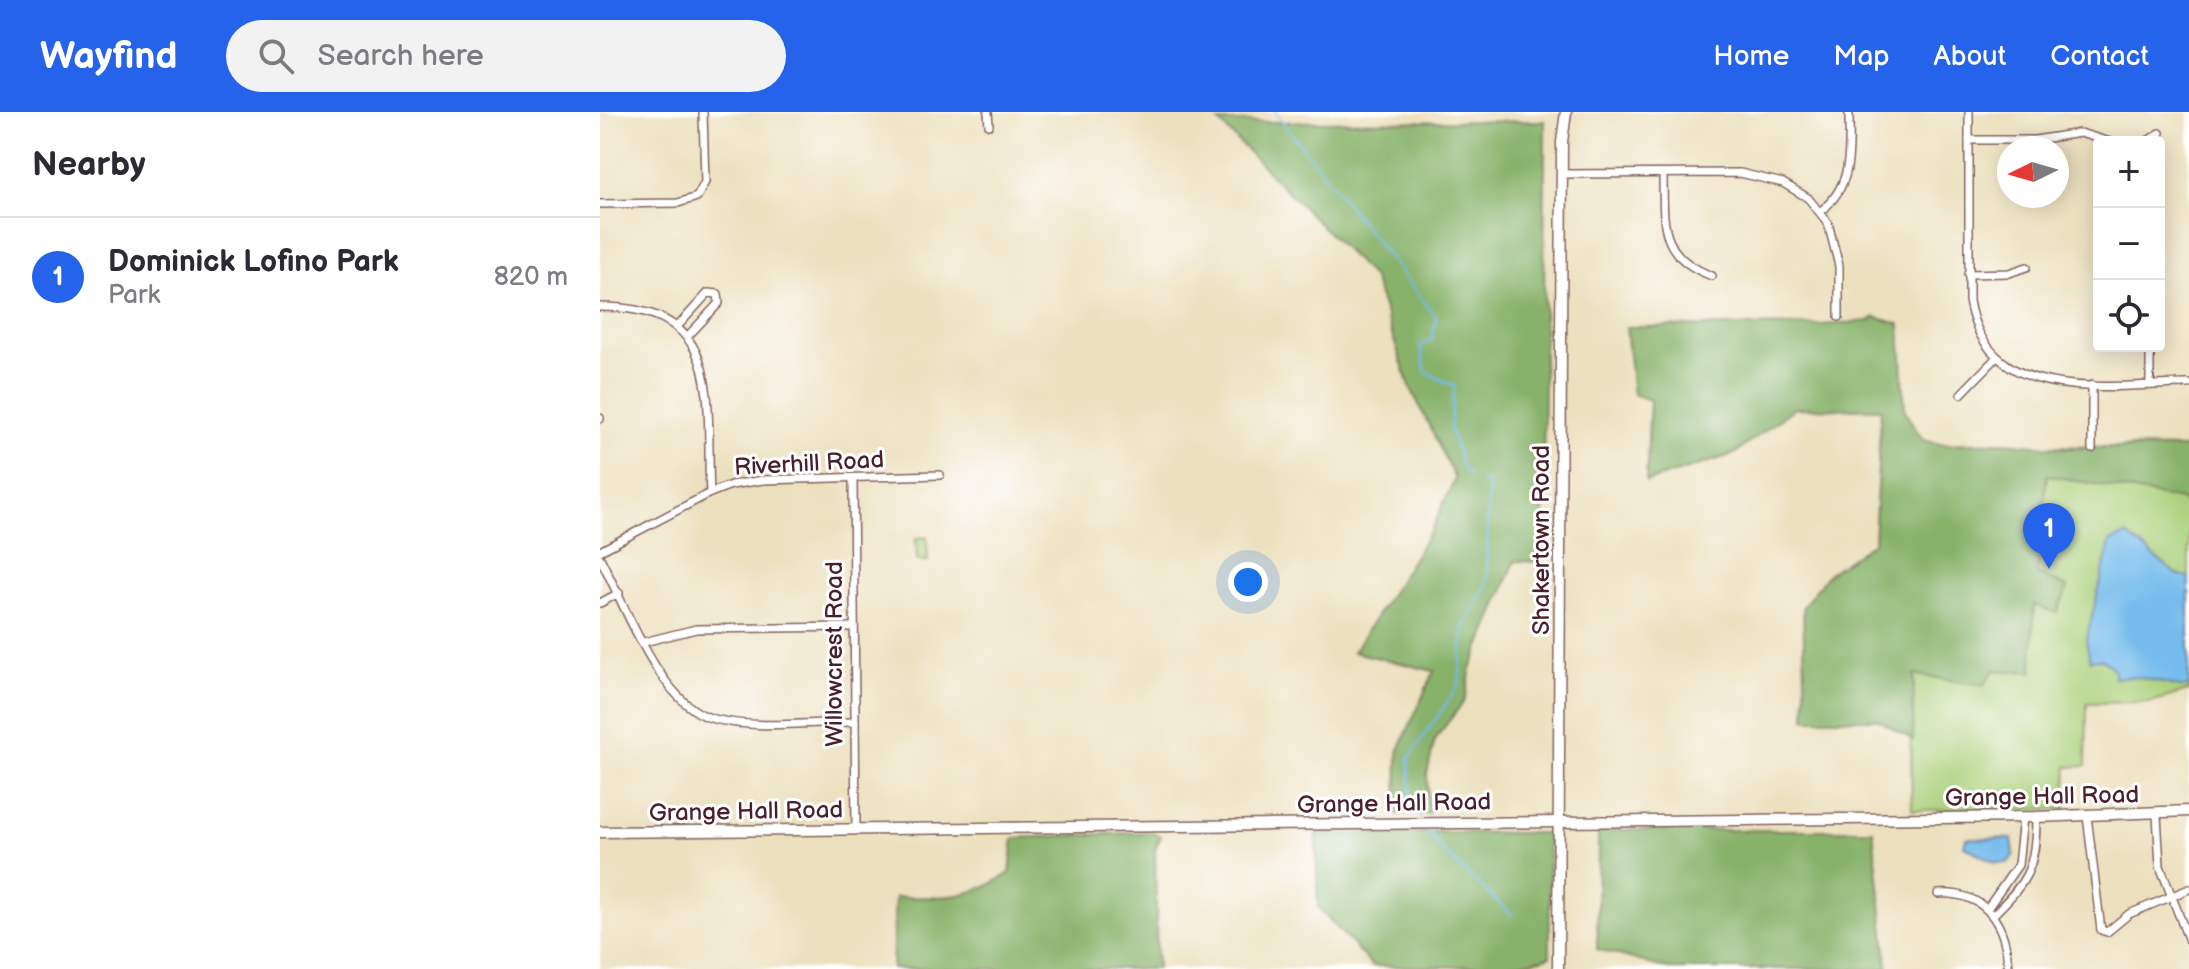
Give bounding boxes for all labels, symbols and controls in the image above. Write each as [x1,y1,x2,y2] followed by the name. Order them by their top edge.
[226,20,786,92] search box
[40,34,178,79] text: Wayfind
[254,34,298,78] icon: search
[318,38,484,74] text: Search here
[1713,40,1789,73] text: Home
[1833,40,1890,73] text: Map
[1934,40,2006,73] text: About
[2050,40,2149,73] text: Contact
[1997,136,2069,208] north arrow
[2093,136,2165,352] map controls
[2093,136,2165,208] button: +
[32,144,146,185] text: Nearby
[2093,208,2165,280] button: −
[108,244,399,280] text: Dominick Lofino Park
[53,262,63,293] text: 1
[494,262,568,293] text: 820 m
[108,280,160,311] text: Park
[2093,280,2165,352] button: locate
[733,445,885,482] street label: Riverhill Road
[1527,445,1556,635] street label: Shakertown Road
[2023,503,2075,569] pin: 1
[820,561,849,747] street label: Willowcrest Road
[1228,562,1268,602] your location
[1945,780,2139,813] street label: Grange Hall Road
[1297,787,1491,820] street label: Grange Hall Road
[649,795,843,828] street label: Grange Hall Road

